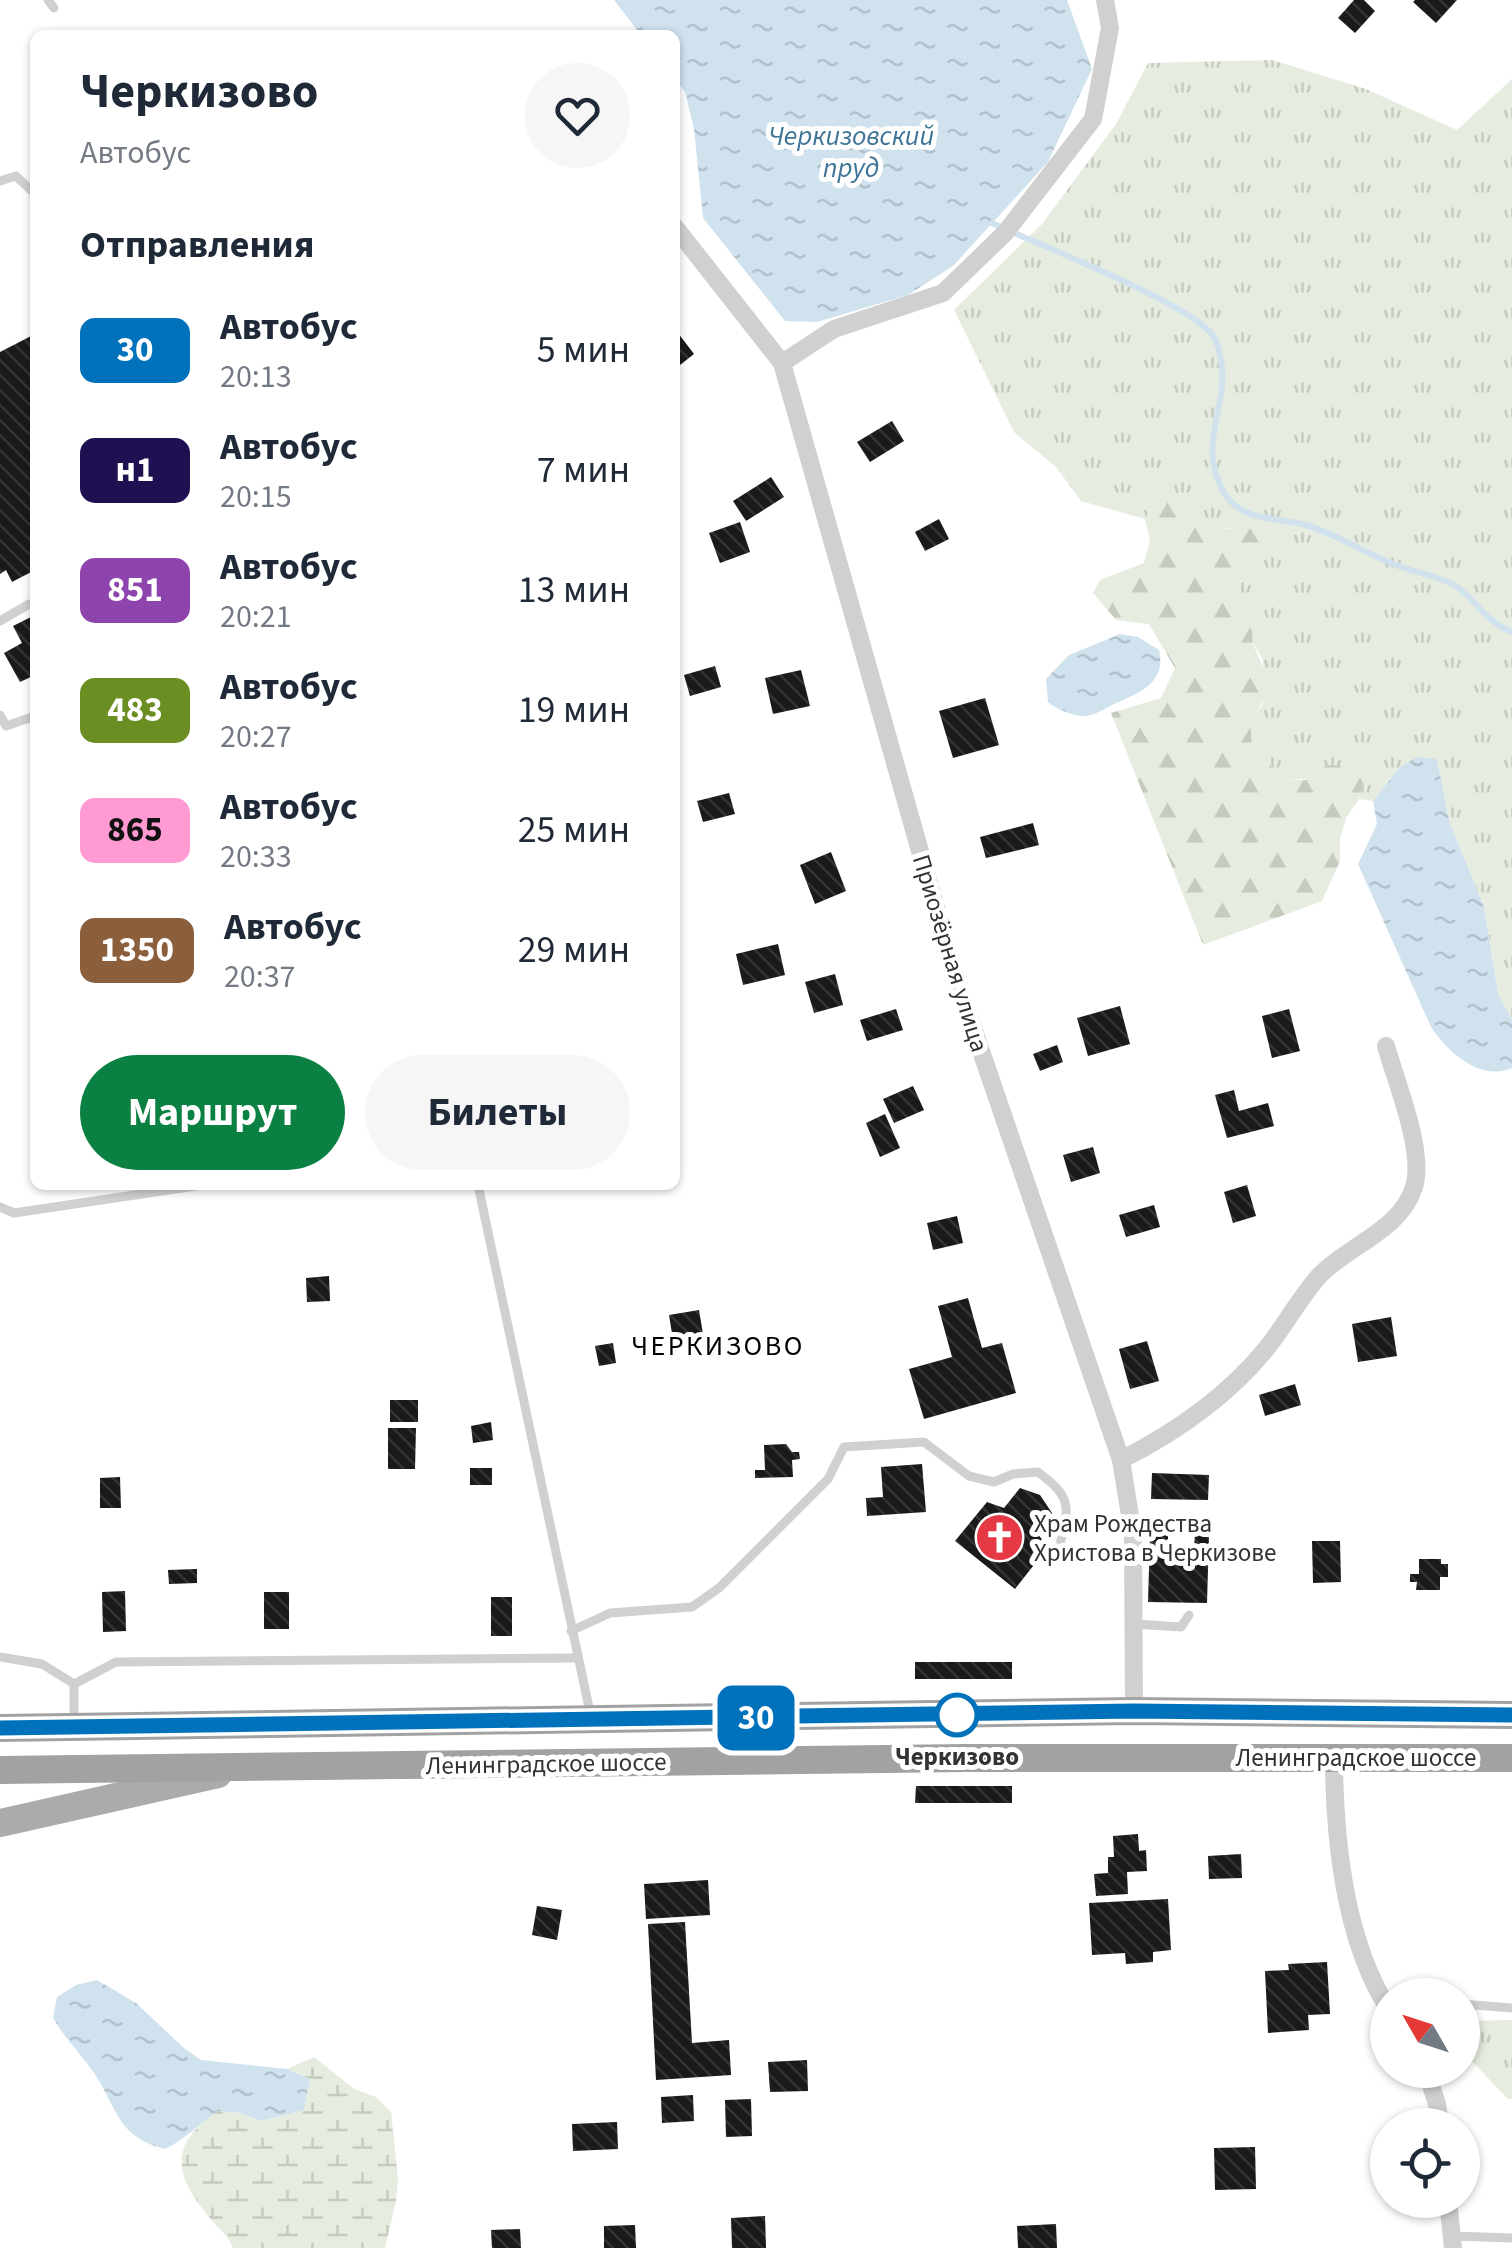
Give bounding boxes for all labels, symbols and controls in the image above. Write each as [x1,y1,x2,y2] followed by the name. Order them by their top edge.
[80,58,318,126] text: Черкизово
[525,63,630,168] button: heart
[768,116,934,188] water label: Черкизовский пруд
[80,130,191,176] text: Автобус
[80,218,314,272] text: Отправления
[220,300,358,354] text: Автобус
[537,323,630,377] text: 5 мин
[117,325,153,375] text: 30
[220,354,292,400] text: 20:13
[220,420,358,474] text: Автобус
[537,443,630,497] text: 7 мин
[116,445,154,495] text: н1
[220,474,292,520] text: 20:15
[220,540,358,594] text: Автобус
[518,563,630,617] text: 13 мин
[107,565,163,615] text: 851
[220,594,292,640] text: 20:21
[220,660,358,714] text: Автобус
[518,683,630,737] text: 19 мин
[107,685,163,735] text: 483
[220,714,292,760] text: 20:27
[220,780,358,834] text: Автобус
[518,803,630,857] text: 25 мин
[107,805,163,855] text: 865
[220,834,292,880] text: 20:33
[903,850,997,1057] street label: Приозёрная улица
[224,900,362,954] text: Автобус
[518,923,630,977] text: 29 мин
[100,925,174,975] text: 1350
[224,954,296,1000] text: 20:37
[80,1055,345,1170] button: Маршрут
[365,1055,630,1170] button: Билеты
[631,1326,805,1366] district label: ЧЕРКИЗОВО
[1034,1506,1276,1571] place label: Храм Рождества Христова в Черкизове
[973,1511,1025,1563] church icon: Храм Рождества Христова в Черкизове
[711,1686,801,1750] line badge: 30
[738,1693,774,1743] text: 30
[936,1694,978,1736] marker: Черкизово
[895,1739,1019,1775] place label: Черкизово
[1236,1740,1476,1776] street label: Ленинградское шоссе
[425,1744,667,1784] street label: Ленинградское шоссе
[1370,1978,1480,2088] north arrow
[1370,1978,1480,2218] map controls
[1370,2108,1480,2218] button: locate

